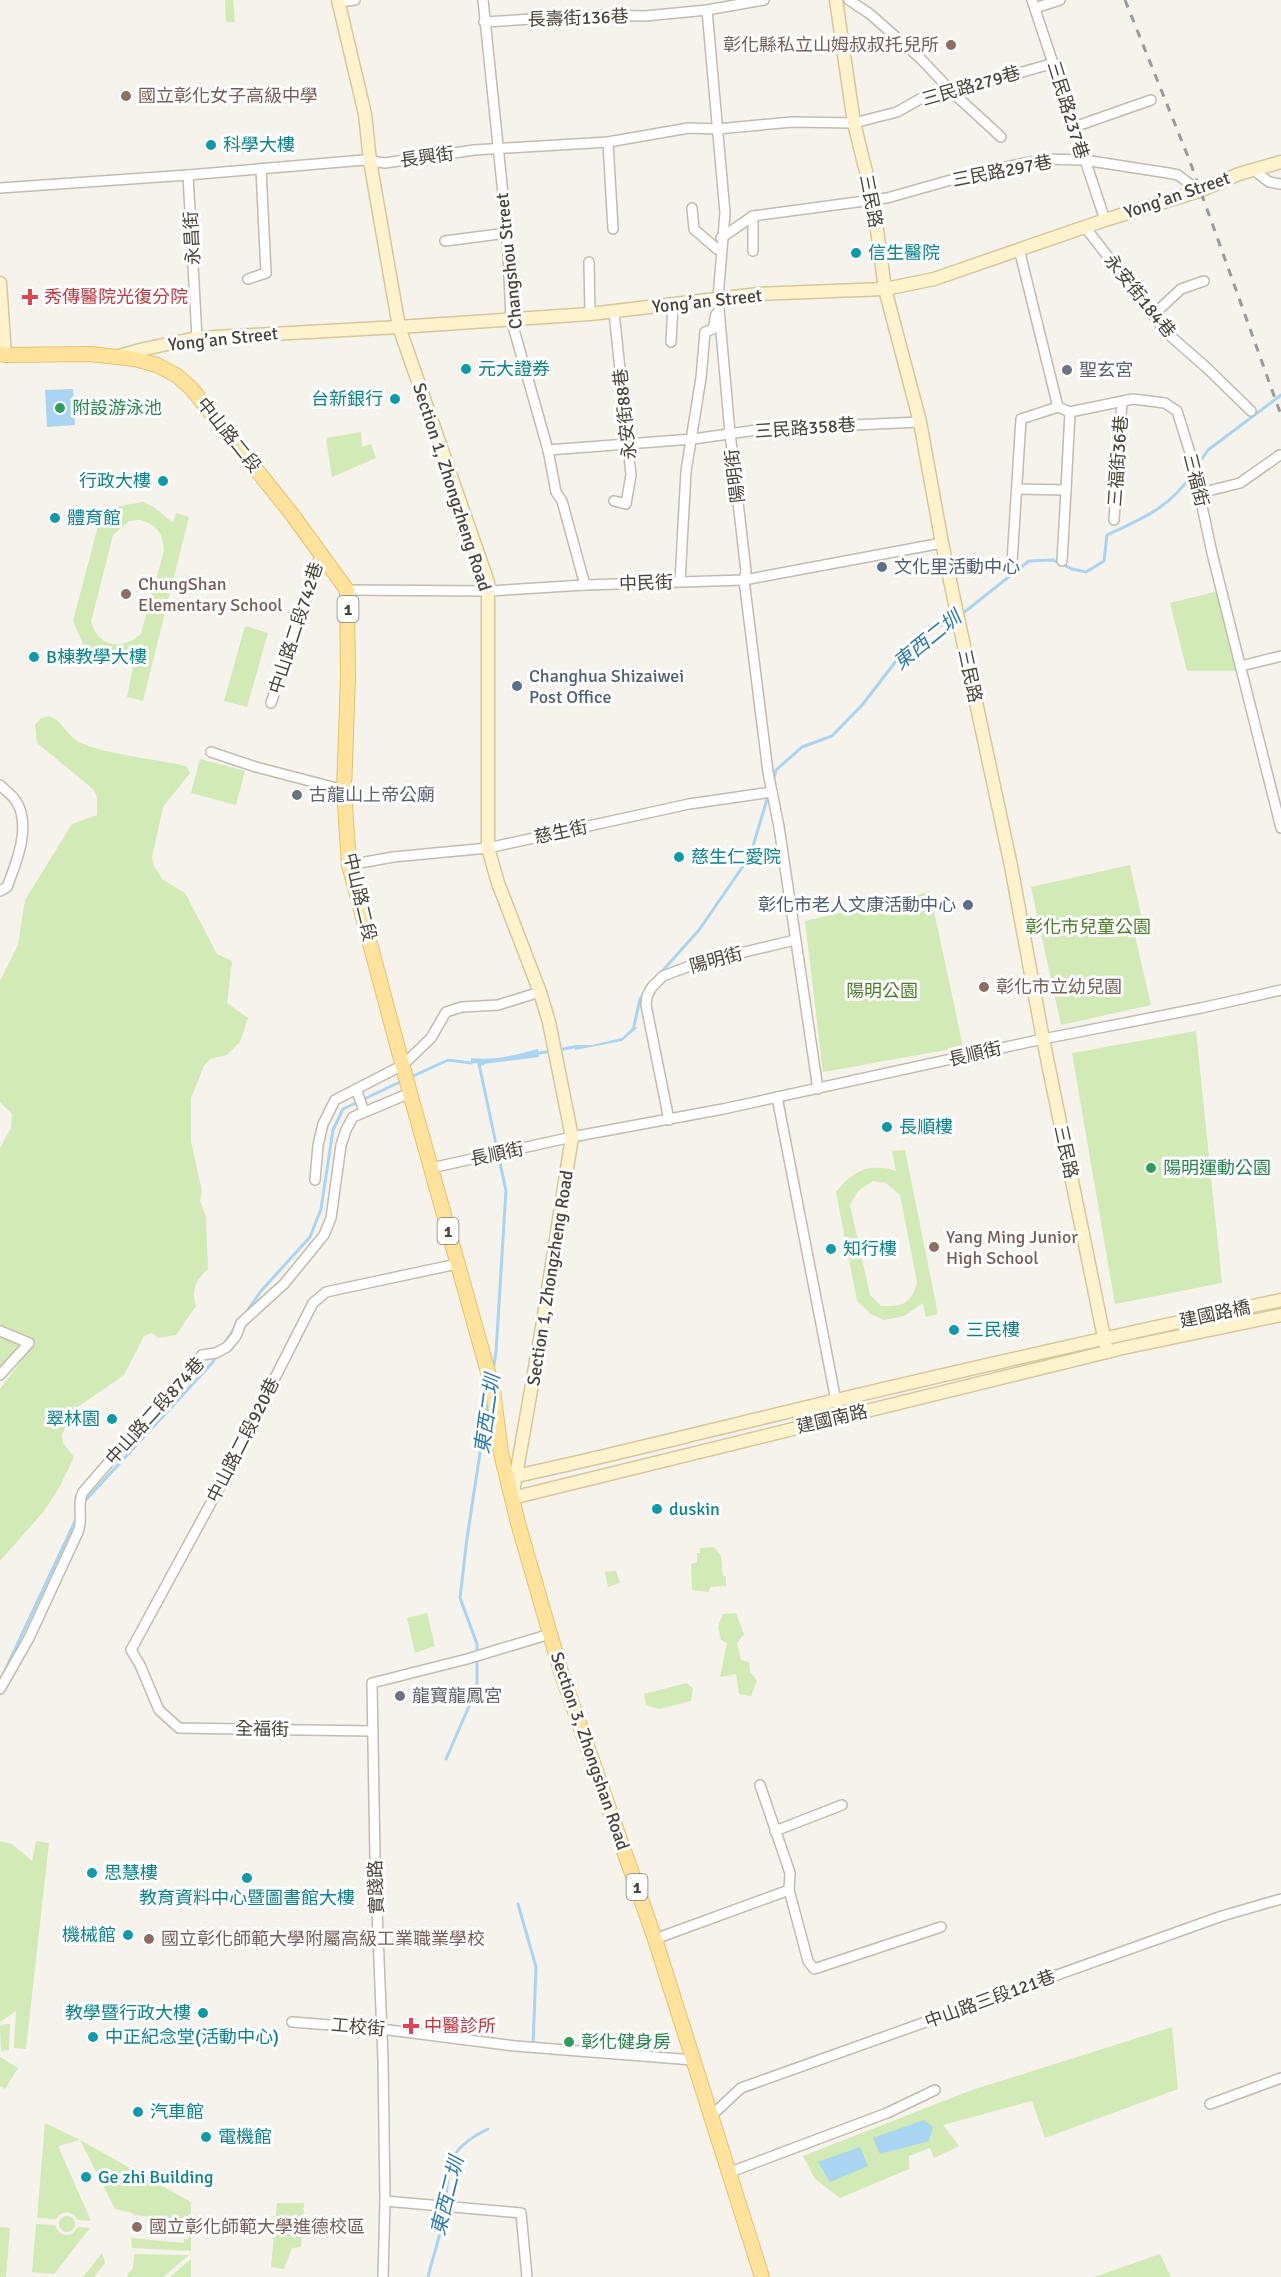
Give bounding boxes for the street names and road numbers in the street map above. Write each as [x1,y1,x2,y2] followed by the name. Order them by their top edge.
[527,5,629,31] street label: 長壽街136巷
[1043,58,1093,162] street label: 三民路237巷
[919,61,1023,111] street label: 三民路279巷
[399,142,455,172] street label: 長興街
[950,151,1054,191] street label: 三民路297巷
[1121,167,1233,223] street label: Yong’an Street
[855,172,887,230] street label: 三民路
[491,192,527,330] street label: Changshou Street
[180,210,204,266] street label: 永昌街
[1100,250,1180,342] street label: 永安街184巷
[651,284,763,318] street label: Yong’an Street
[167,322,279,356] street label: Yong’an Street
[609,367,641,461] street label: 永安街88巷
[408,380,496,594] street label: Section 1, Zhongzheng Road
[192,393,266,477] street label: 中山路二段
[754,413,856,443] street label: 三民路358巷
[1104,415,1132,507] street label: 三福街36巷
[721,448,749,504] street label: 陽明街
[1179,451,1213,509] street label: 三福街
[264,559,328,697] street label: 中山路二段742巷
[619,571,673,595] street label: 中民街
[338,596,358,622] road number: 1
[954,647,986,705] street label: 三民路
[532,816,590,848] street label: 慈生街
[339,851,381,943] street label: 中山路二段
[687,942,745,978] street label: 陽明街
[946,1037,1004,1071] street label: 長順街
[1050,1123,1082,1181] street label: 三民路
[468,1138,526,1170] street label: 長順街
[522,1169,578,1387] street label: Section 1, Zhongzheng Road
[438,1218,458,1244] road number: 1
[1177,1296,1253,1332] street label: 建國路橋
[101,1353,209,1469] street label: 中山路二段874巷
[202,1374,284,1506] street label: 中山路二段920巷
[794,1400,870,1438] street label: 建國南路
[546,1649,634,1853] street label: Section 3, Zhongshan Road
[235,1718,289,1740] street label: 全福街
[364,1860,388,1914] street label: 實踐路
[626,1874,648,1900] road number: 1
[922,1965,1058,2033] street label: 中山路三段121巷
[330,2014,386,2040] street label: 工校街

